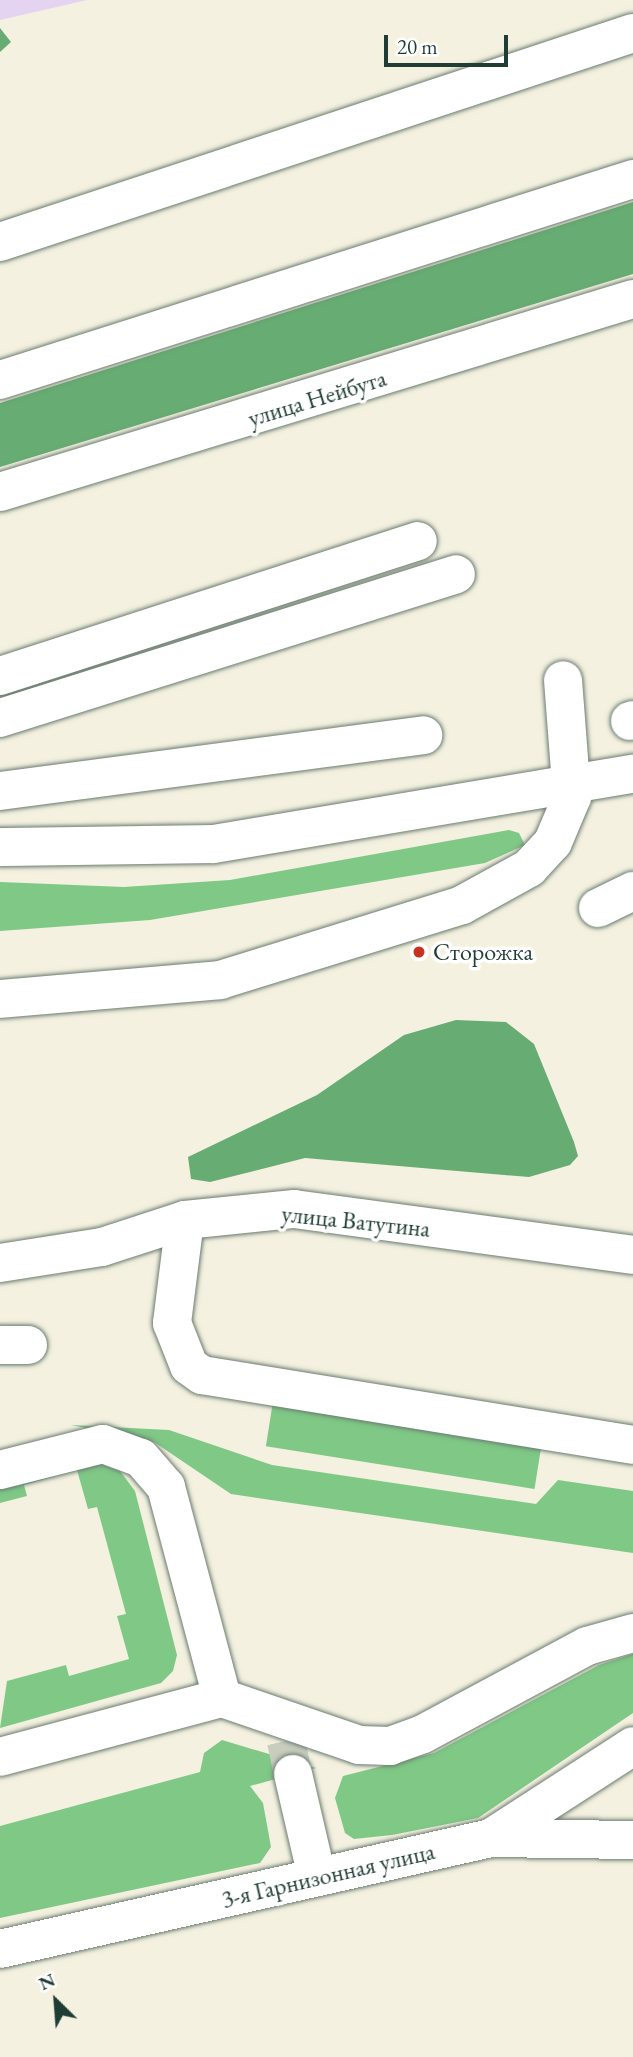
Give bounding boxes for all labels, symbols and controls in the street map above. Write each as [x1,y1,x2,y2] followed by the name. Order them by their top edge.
[388,21,512,65] scale bar
[397,33,438,60] text: 20 m
[244,363,390,433] street label: улица Нейбута
[433,938,533,966] place label: Сторожка
[411,944,427,960] marker: Сторожка
[280,1199,432,1243] street label: улица Ватутина
[219,1836,437,1914] street label: 3-я Гарнизонная улица
[21,1966,91,2036] north arrow
[35,1967,59,1996] text: N

